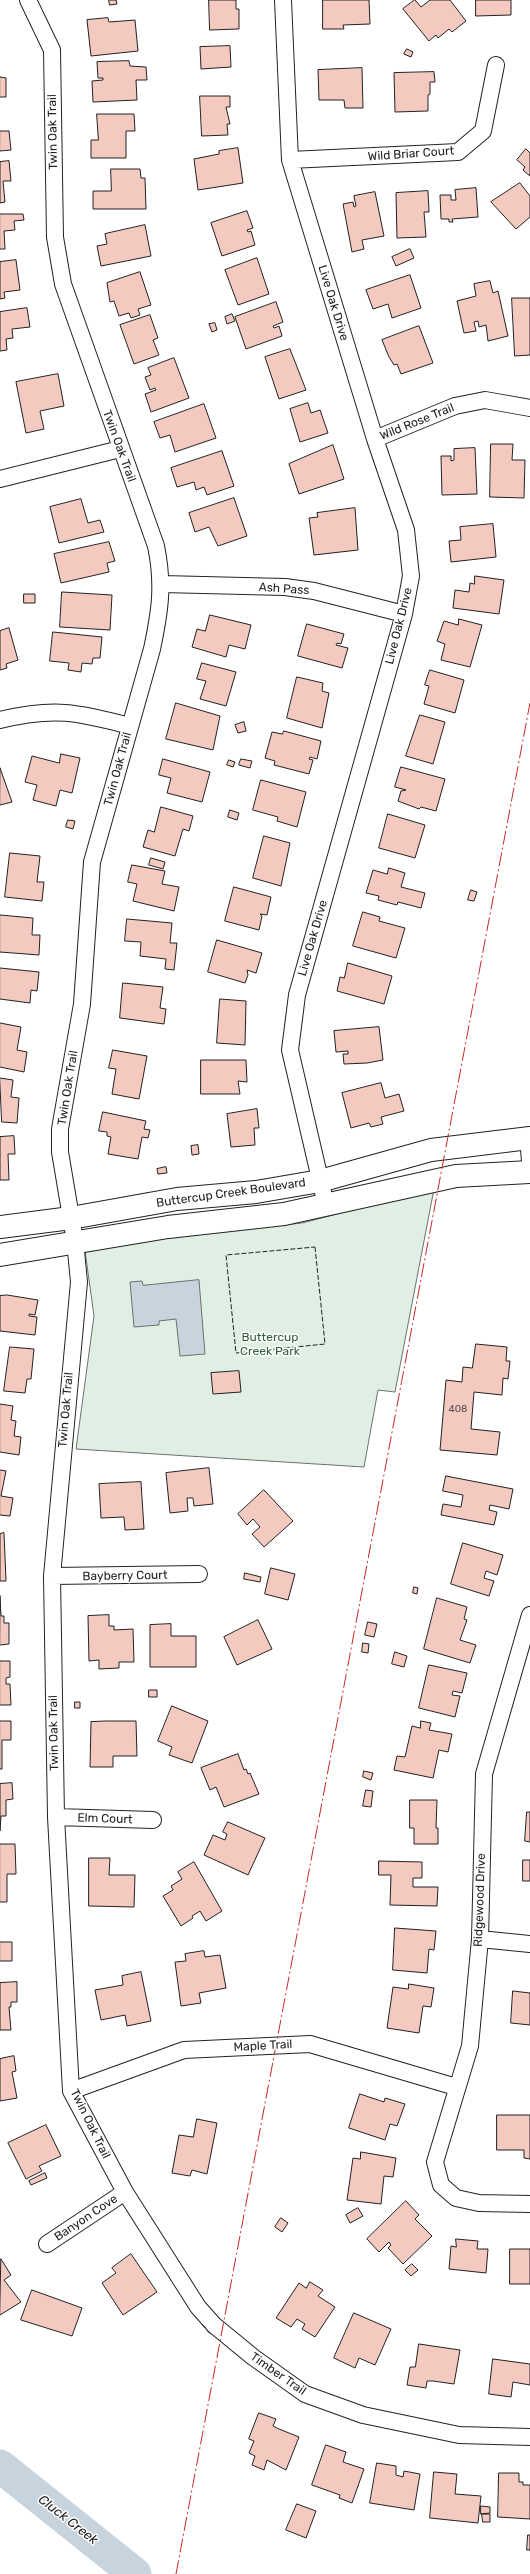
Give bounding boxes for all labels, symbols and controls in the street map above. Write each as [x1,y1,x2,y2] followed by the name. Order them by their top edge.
[45,94,61,170] street label: Twin Oak Trail
[367,144,455,164] street label: Wild Briar Court
[315,263,351,343] street label: Live Oak Drive
[378,401,456,443] street label: Wild Rose Trail
[99,408,139,484] street label: Twin Oak Trail
[258,580,310,598] street label: Ash Pass
[383,586,415,666] street label: Live Oak Drive
[101,731,135,807] street label: Twin Oak Trail
[295,898,331,978] street label: Live Oak Drive
[55,1050,81,1126] street label: Twin Oak Trail
[155,1175,307,1211] street label: Buttercup Creek Boulevard
[240,1331,300,1359] park label: Buttercup Creek Park
[56,1372,76,1448] street label: Twin Oak Trail
[449,1403,467,1415] house number: 408
[82,1568,168,1584] street label: Bayberry Court
[46,1695,62,1771] street label: Twin Oak Trail
[77,1811,133,1827] street label: Elm Court
[471,1853,489,1947] street label: Ridgewood Drive
[233,2037,293,2055] street label: Maple Trail
[67,2087,113,2161] street label: Twin Oak Trail
[52,2192,120,2244] street label: Banyon Cove
[247,2350,309,2398] street label: Timber Trail
[35,2492,101,2548] water label: Cluck Creek

